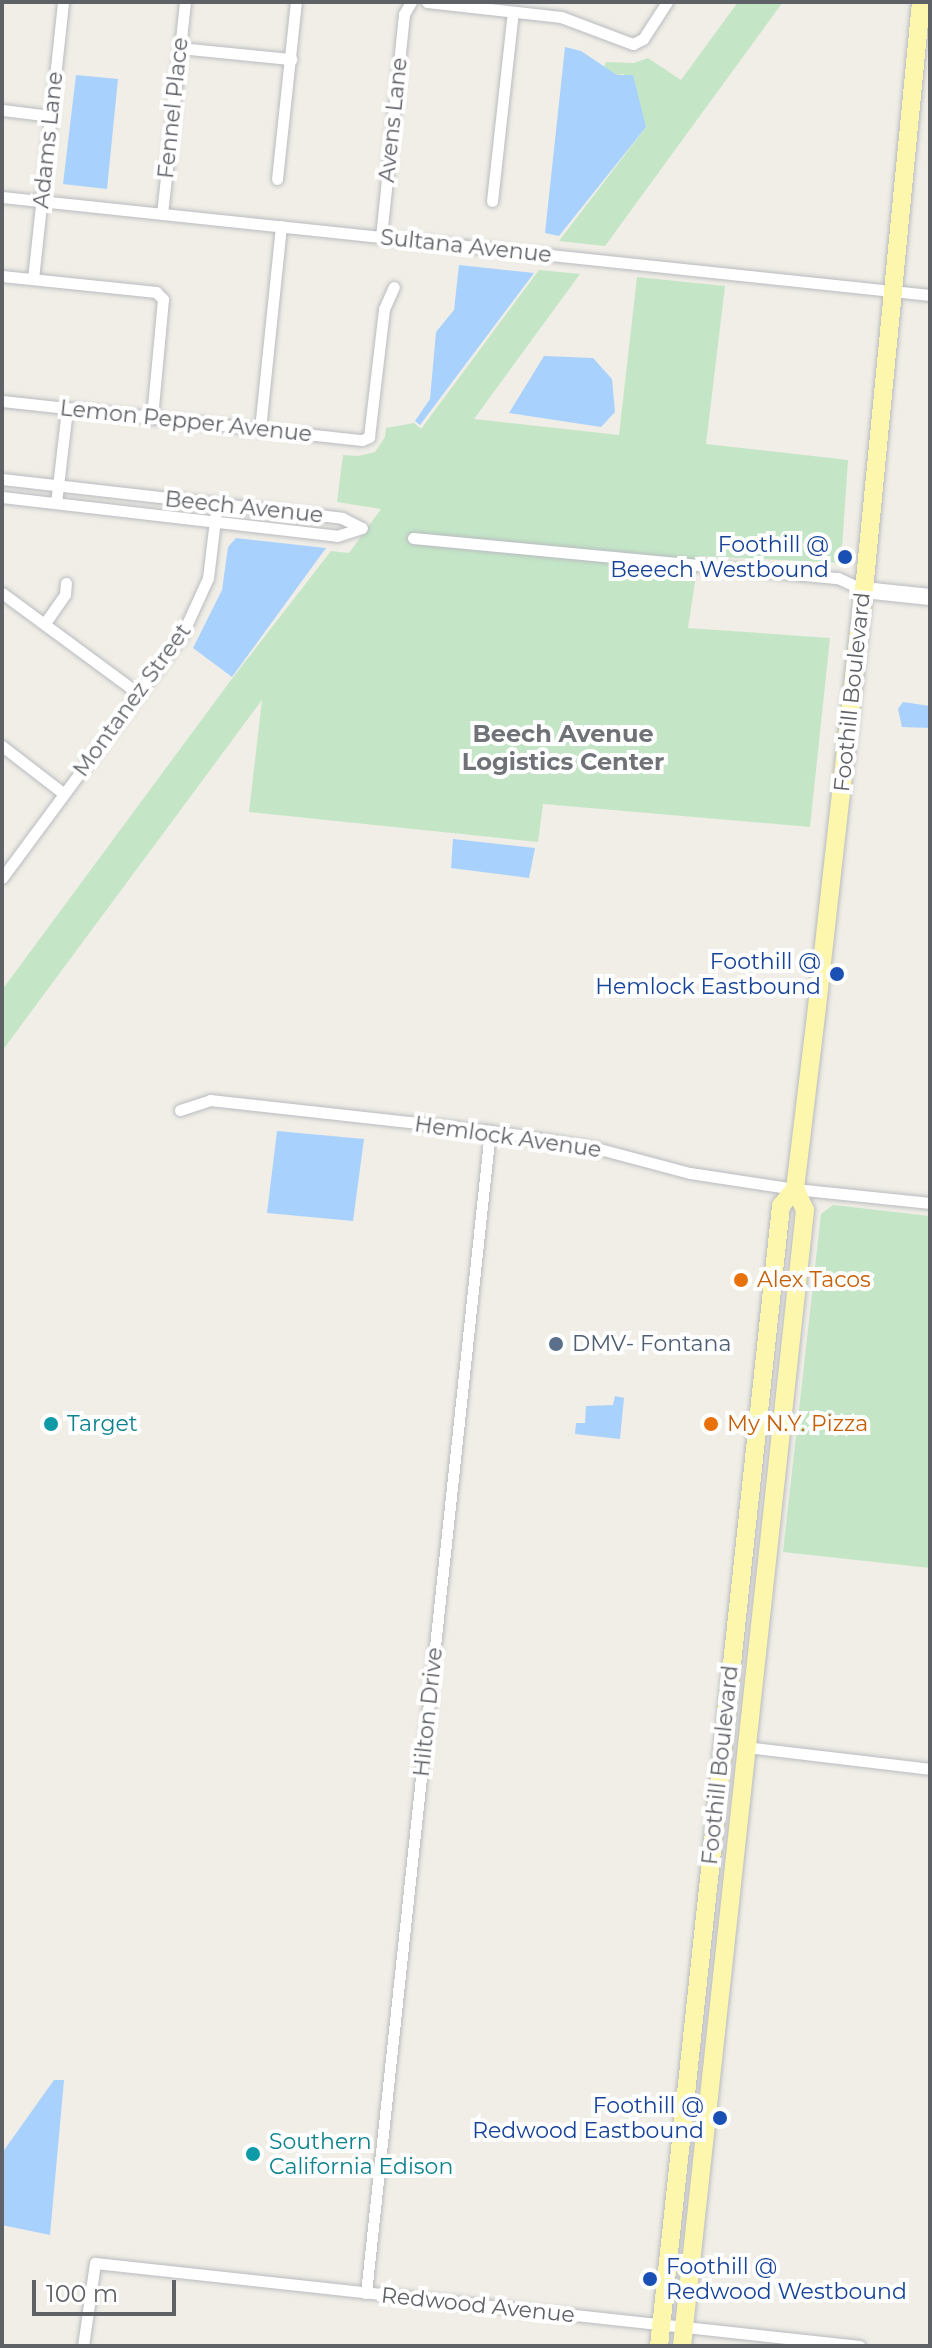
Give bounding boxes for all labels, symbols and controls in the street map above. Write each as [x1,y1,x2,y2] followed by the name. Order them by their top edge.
[152,36,194,180] street label: Fennel Place
[373,56,413,184] street label: Avens Lane
[28,70,68,210] street label: Adams Lane
[379,224,553,268] street label: Sultana Avenue
[59,395,313,447] street label: Lemon Pepper Avenue
[164,486,324,528] street label: Beech Avenue
[610,531,829,582] place label: Foothill @ Beeech Westbound
[836,548,854,566] marker: Foothill @ Beeech Westbound
[828,591,876,793] street label: Foothill Boulevard
[68,618,196,782] street label: Montanez Street
[462,720,664,776] district label: Beech Avenue Logistics Center
[595,948,821,1000] place label: Foothill @ Hemlock Eastbound
[828,965,846,983] marker: Foothill @ Hemlock Eastbound
[413,1111,603,1163] street label: Hemlock Avenue
[757,1267,871,1293] place label: Alex Tacos
[732,1271,750,1289] marker: Alex Tacos
[572,1331,731,1357] place label: DMV- Fontana
[547,1335,565,1353] marker: DMV- Fontana
[67,1411,138,1437] place label: Target
[727,1411,868,1437] place label: My N.Y. Pizza
[42,1415,60,1433] marker: Target
[702,1415,720,1433] marker: My N.Y. Pizza
[408,1646,448,1778] street label: Hilton Drive
[696,1664,744,1866] street label: Foothill Boulevard
[472,2092,704,2144] place label: Foothill @ Redwood Eastbound
[711,2109,729,2127] marker: Foothill @ Redwood Eastbound
[269,2128,453,2180] place label: Southern California Edison
[244,2145,262,2163] marker: Southern California Edison
[666,2253,907,2304] place label: Foothill @ Redwood Westbound
[36,2264,180,2314] scale bar
[641,2270,659,2288] marker: Foothill @ Redwood Westbound
[46,2279,118,2308] text: 100 m
[380,2282,576,2328] street label: Redwood Avenue

